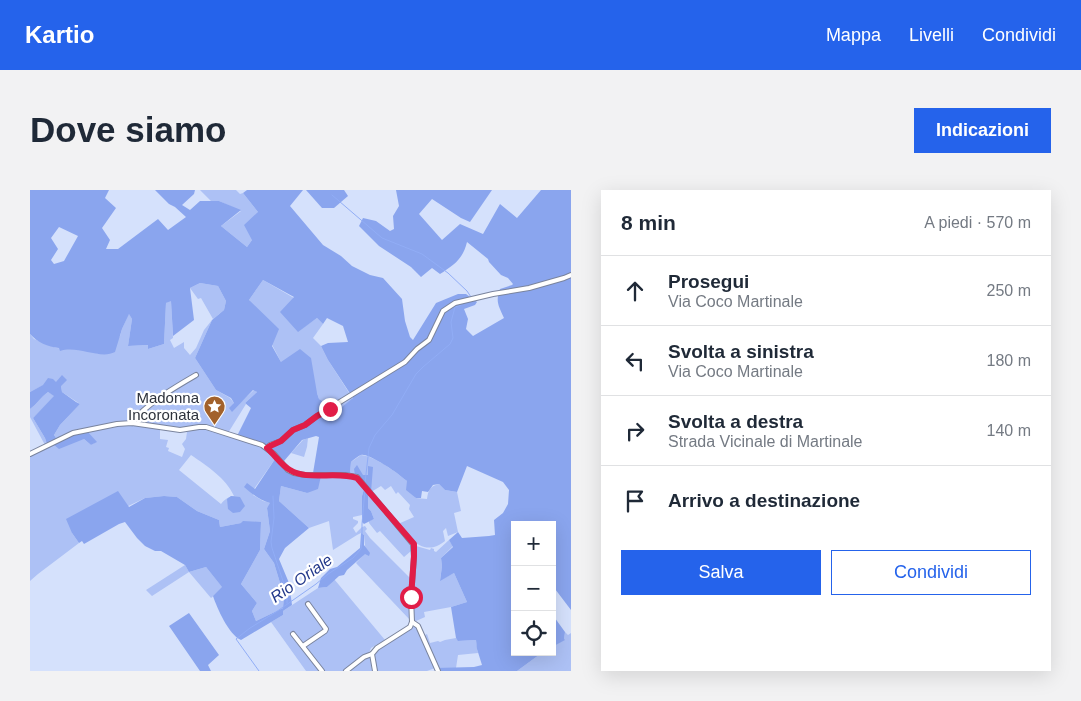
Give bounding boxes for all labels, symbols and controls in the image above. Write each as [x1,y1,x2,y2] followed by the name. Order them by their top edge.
[25,21,94,48] text: Kartio
[826,25,881,45] text: Mappa
[909,25,954,45] text: Livelli
[982,25,1056,45] text: Condividi
[914,108,1051,153] button: Indicazioni
[30,110,226,149] text: Dove siamo
[621,211,676,234] text: 8 min
[924,214,1031,231] text: A piedi · 570 m
[668,271,749,292] text: Prosegui
[621,277,649,305] icon: ahead
[987,282,1031,299] text: 250 m
[668,293,803,310] text: Via Coco Martinale
[668,341,814,362] text: Svolta a sinistra
[621,347,649,375] icon: left
[987,352,1031,369] text: 180 m
[668,363,803,380] text: Via Coco Martinale
[128,389,200,423] place label: Madonna Incoronata
[203,395,227,426] place icon: Madonna Incoronata
[319,398,342,421] route end
[668,411,803,432] text: Svolta a destra
[621,417,649,445] icon: right
[987,422,1031,439] text: 140 m
[668,433,862,450] text: Strada Vicinale di Martinale
[621,487,649,515] icon: arrive
[668,490,860,511] text: Arrivo a destinazione
[511,521,556,656] map controls
[511,521,556,566] button: +
[621,550,821,595] button: Salva
[831,550,1031,595] button: Condividi
[267,551,335,606] water label: Rio Oriale
[511,566,556,611] button: −
[400,586,423,609] route start
[511,611,556,656] button: locate

